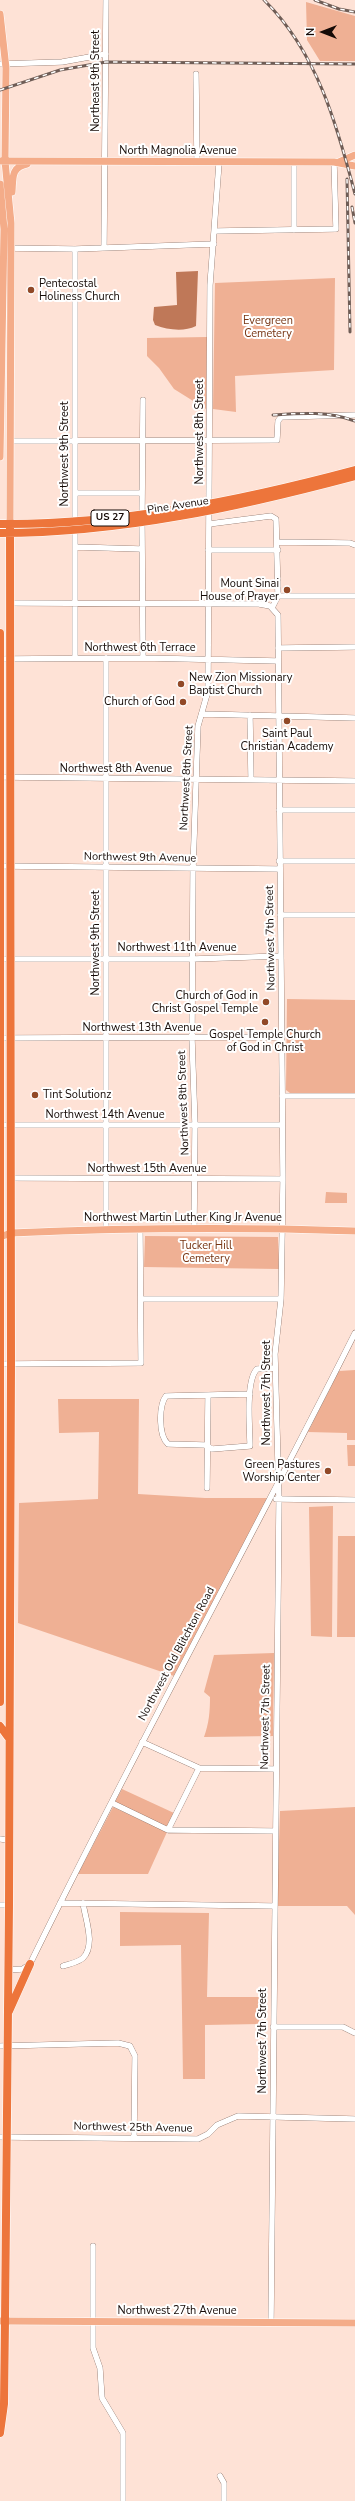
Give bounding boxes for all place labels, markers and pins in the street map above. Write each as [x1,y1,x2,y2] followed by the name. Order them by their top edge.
[39,277,120,303] place label: Pentecostal Holiness Church
[26,285,36,295] marker: Pentecostal Holiness Church
[200,577,279,603] place label: Mount Sinai House of Prayer
[282,585,292,595] marker: Mount Sinai House of Prayer
[189,671,292,697] place label: New Zion Missionary Baptist Church
[176,679,186,689] marker: New Zion Missionary Baptist Church
[104,695,175,709] place label: Church of God
[178,697,188,707] marker: Church of God
[282,716,292,726] marker: Saint Paul Christian Academy
[241,727,333,753] place label: Saint Paul Christian Academy
[152,989,258,1015] place label: Church of God in Christ Gospel Temple
[261,997,271,1007] marker: Church of God in Christ Gospel Temple
[260,1017,270,1027] marker: Gospel Temple Church of God in Christ
[209,1028,321,1054] place label: Gospel Temple Church of God in Christ
[43,1088,111,1102] place label: Tint Solutionz
[30,1090,40,1100] marker: Tint Solutionz
[243,1458,320,1484] place label: Green Pastures Worship Center
[323,1466,333,1476] marker: Green Pastures Worship Center

